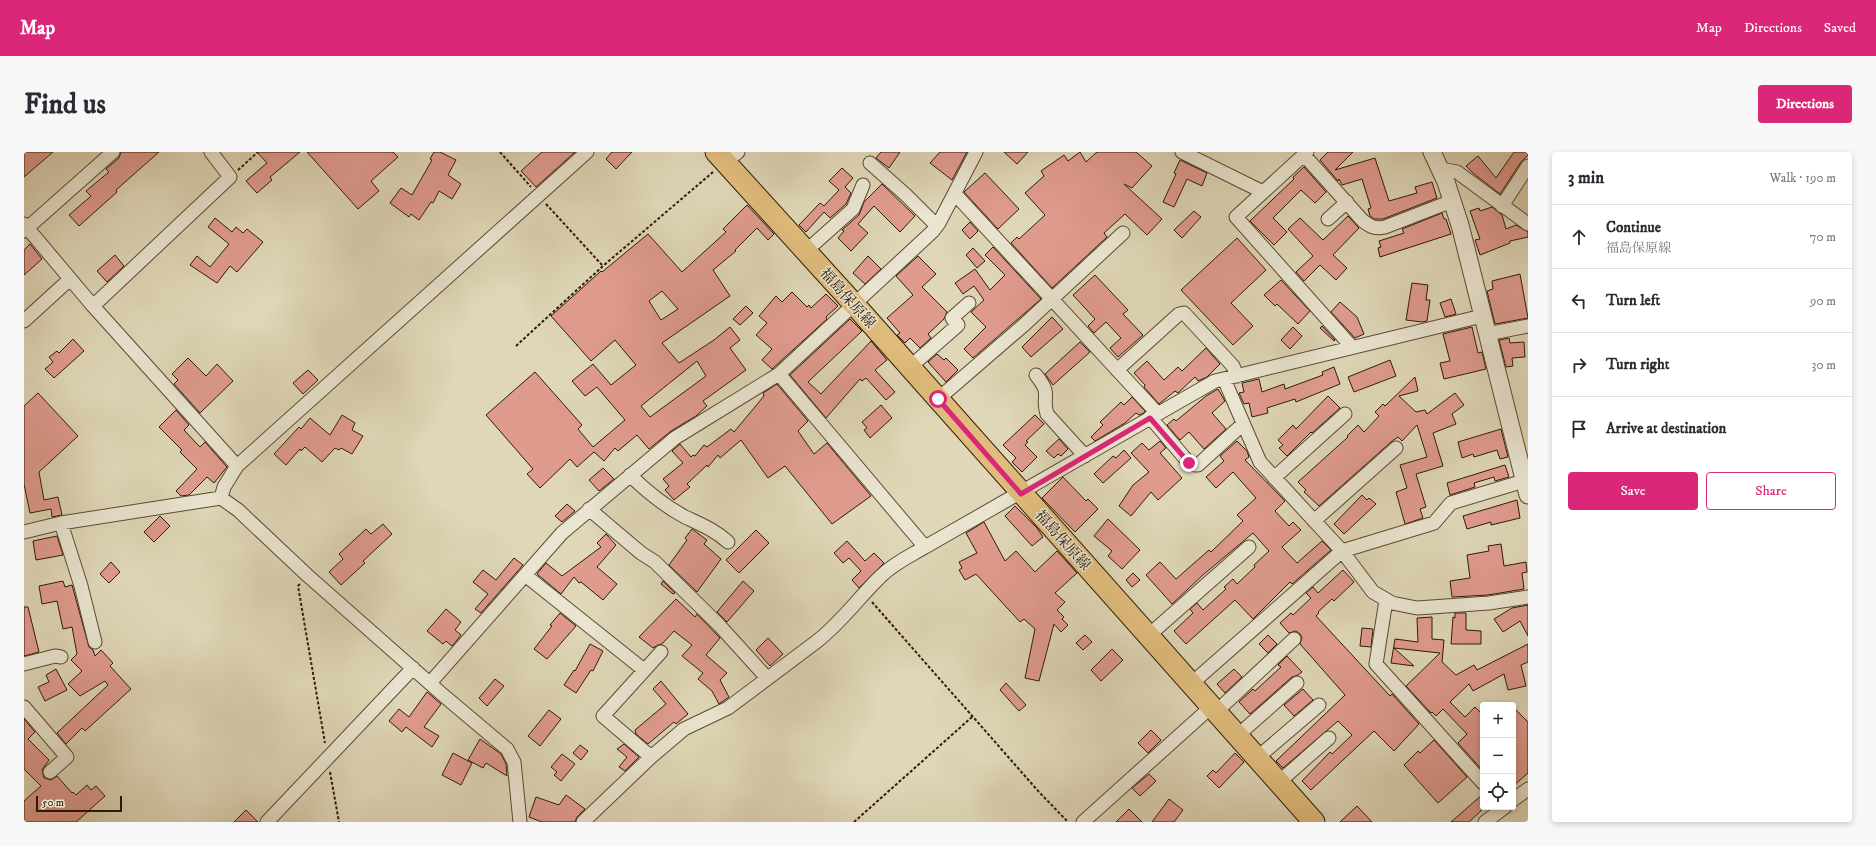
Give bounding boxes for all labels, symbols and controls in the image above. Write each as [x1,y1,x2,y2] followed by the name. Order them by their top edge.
[20,17,55,40] text: Map
[1696,19,1722,37] text: Map
[1744,19,1802,37] text: Directions
[1824,19,1856,37] text: Saved
[1758,85,1852,123] button: Directions
[24,87,106,122] text: Find us
[1568,167,1604,189] text: 3 min
[1770,170,1836,186] text: Walk · 190 m
[1606,218,1661,237] text: Continue
[1568,226,1590,248] icon: ahead
[1810,229,1836,245] text: 70 m
[1606,240,1671,256] text: 福島保原線
[815,264,880,333] street label: 福島保原線
[1568,290,1590,312] icon: left
[1606,291,1660,310] text: Turn left
[1810,293,1836,309] text: 90 m
[1568,354,1590,376] icon: right
[1606,355,1669,374] text: Turn right
[1812,357,1836,373] text: 30 m
[929,390,947,408] route start
[1568,418,1590,440] icon: arrive
[1606,419,1726,438] text: Arrive at destination
[1180,454,1198,472] route end
[1568,472,1698,510] button: Save
[1706,472,1836,510] button: Share
[1030,506,1095,575] street label: 福島保原線
[1480,702,1516,810] map controls
[1480,702,1516,738] button: +
[1480,738,1516,774] button: −
[1480,774,1516,810] button: locate
[36,794,122,813] scale bar
[42,796,64,810] text: 50 m

